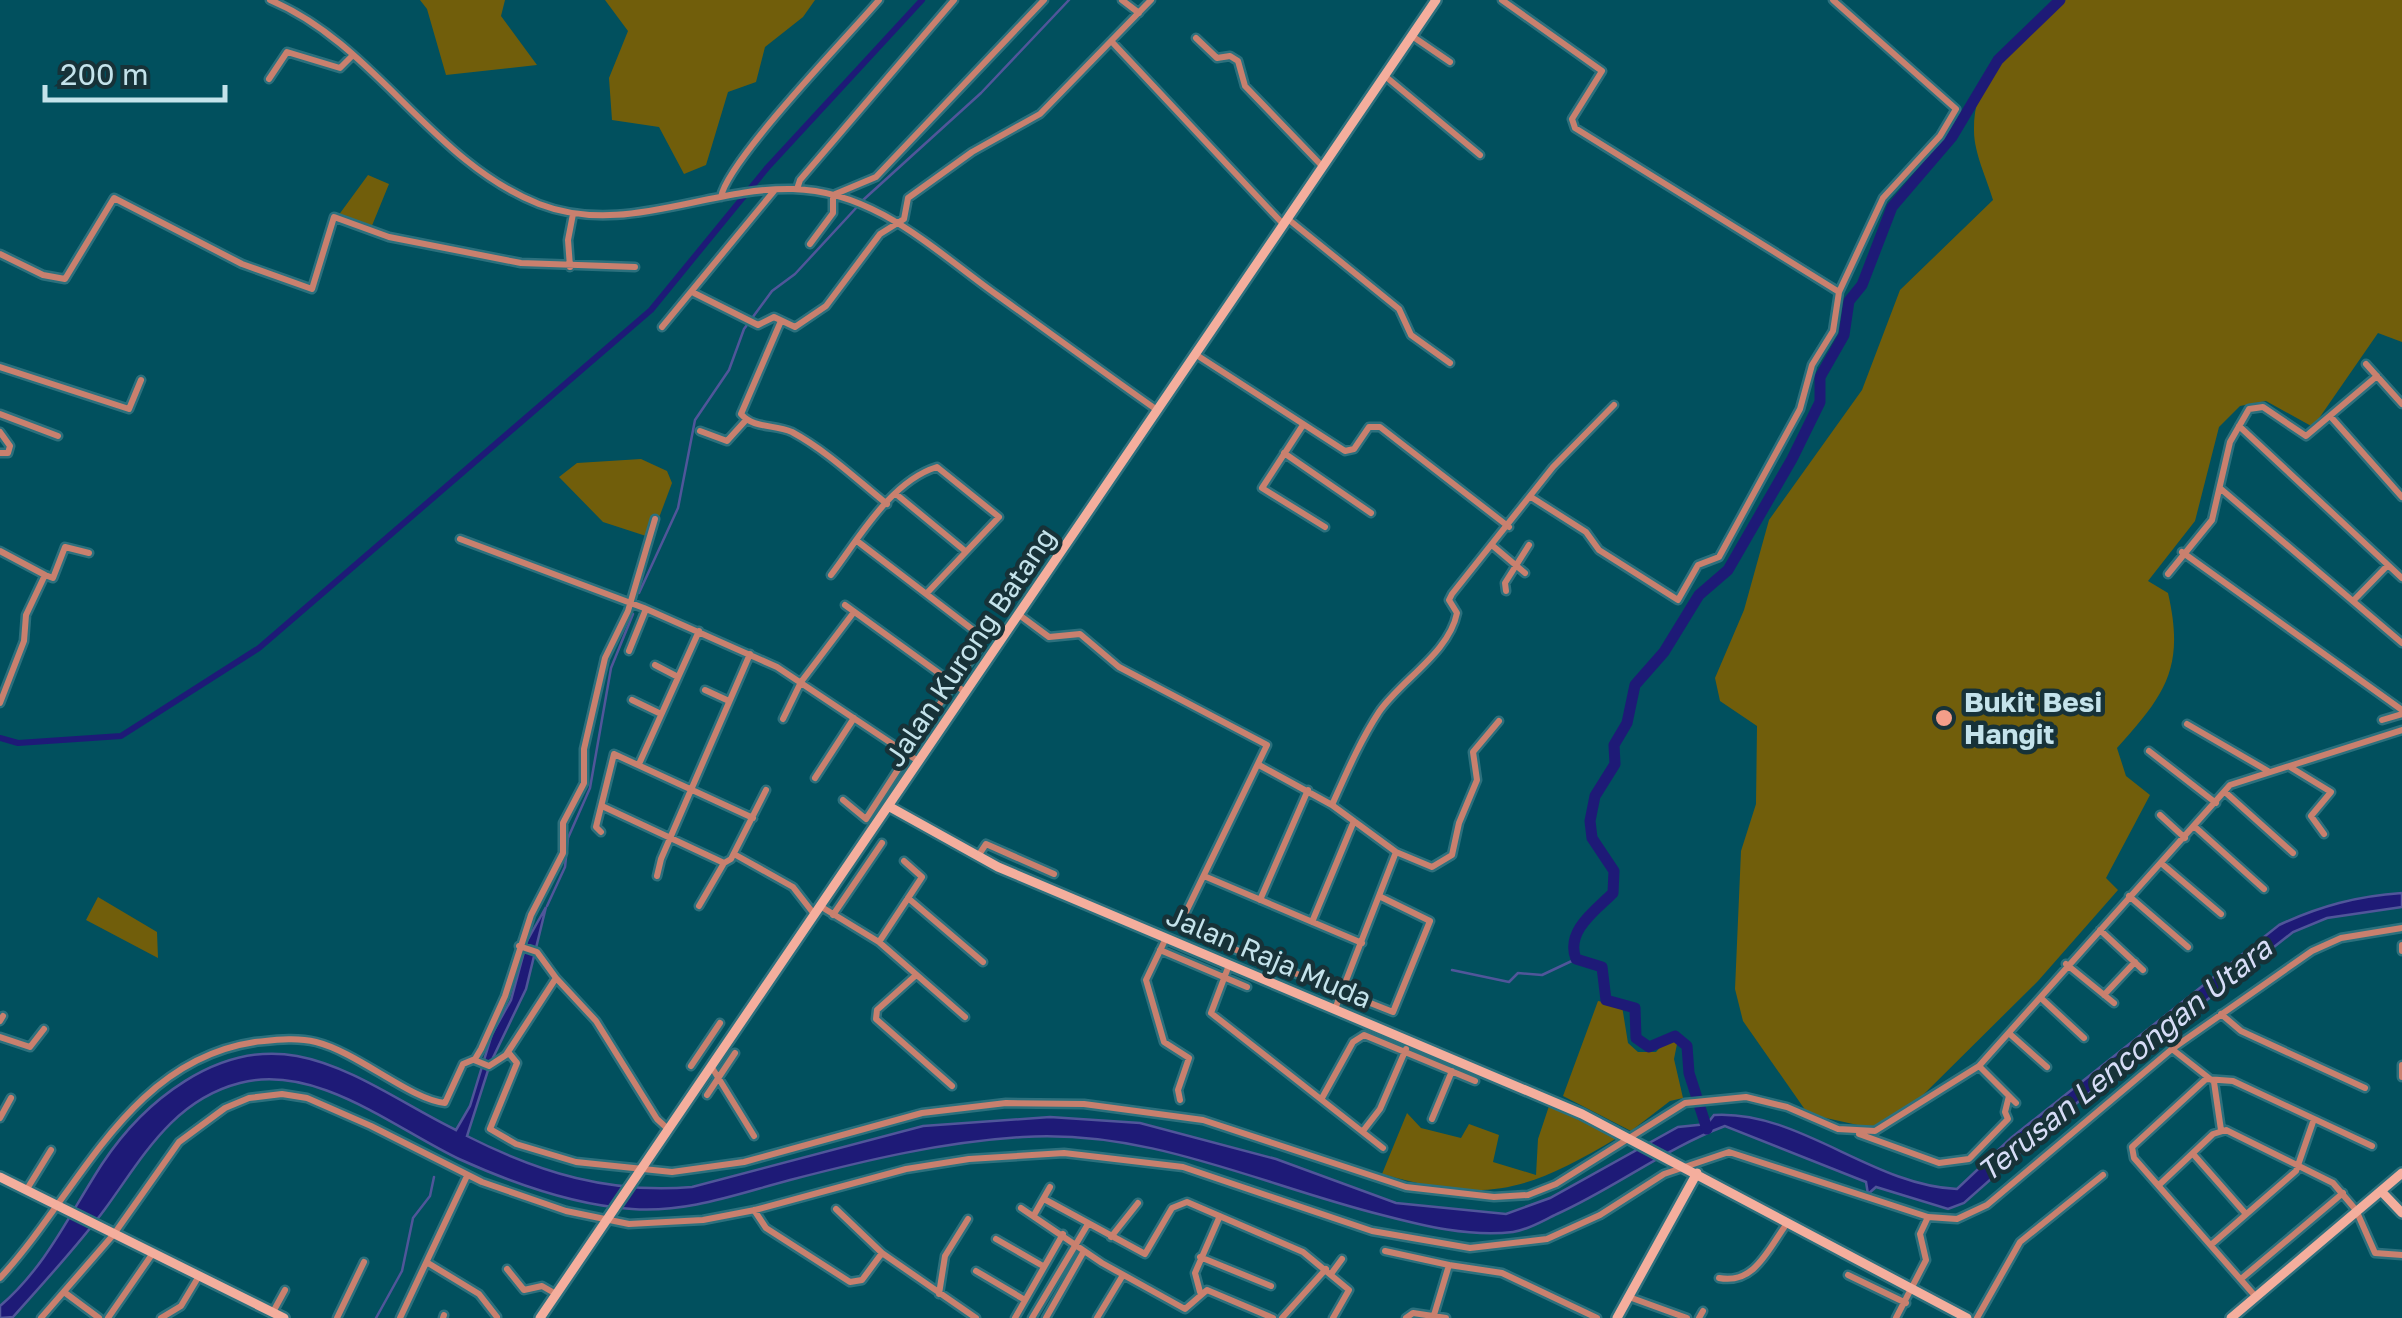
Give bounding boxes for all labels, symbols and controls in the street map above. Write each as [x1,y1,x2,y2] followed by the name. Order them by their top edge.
[45,40,225,102] scale bar
[60,56,149,92] text: 200 m
[877,521,1062,772] street label: Jalan Kurong Batang
[1964,685,2102,750] place label: Bukit Besi Hangit
[1933,707,1955,729] marker: Bukit Besi Hangit
[1162,899,1377,1015] street label: Jalan Raja Muda
[1970,929,2279,1189] water label: Terusan Lencongan Utara

